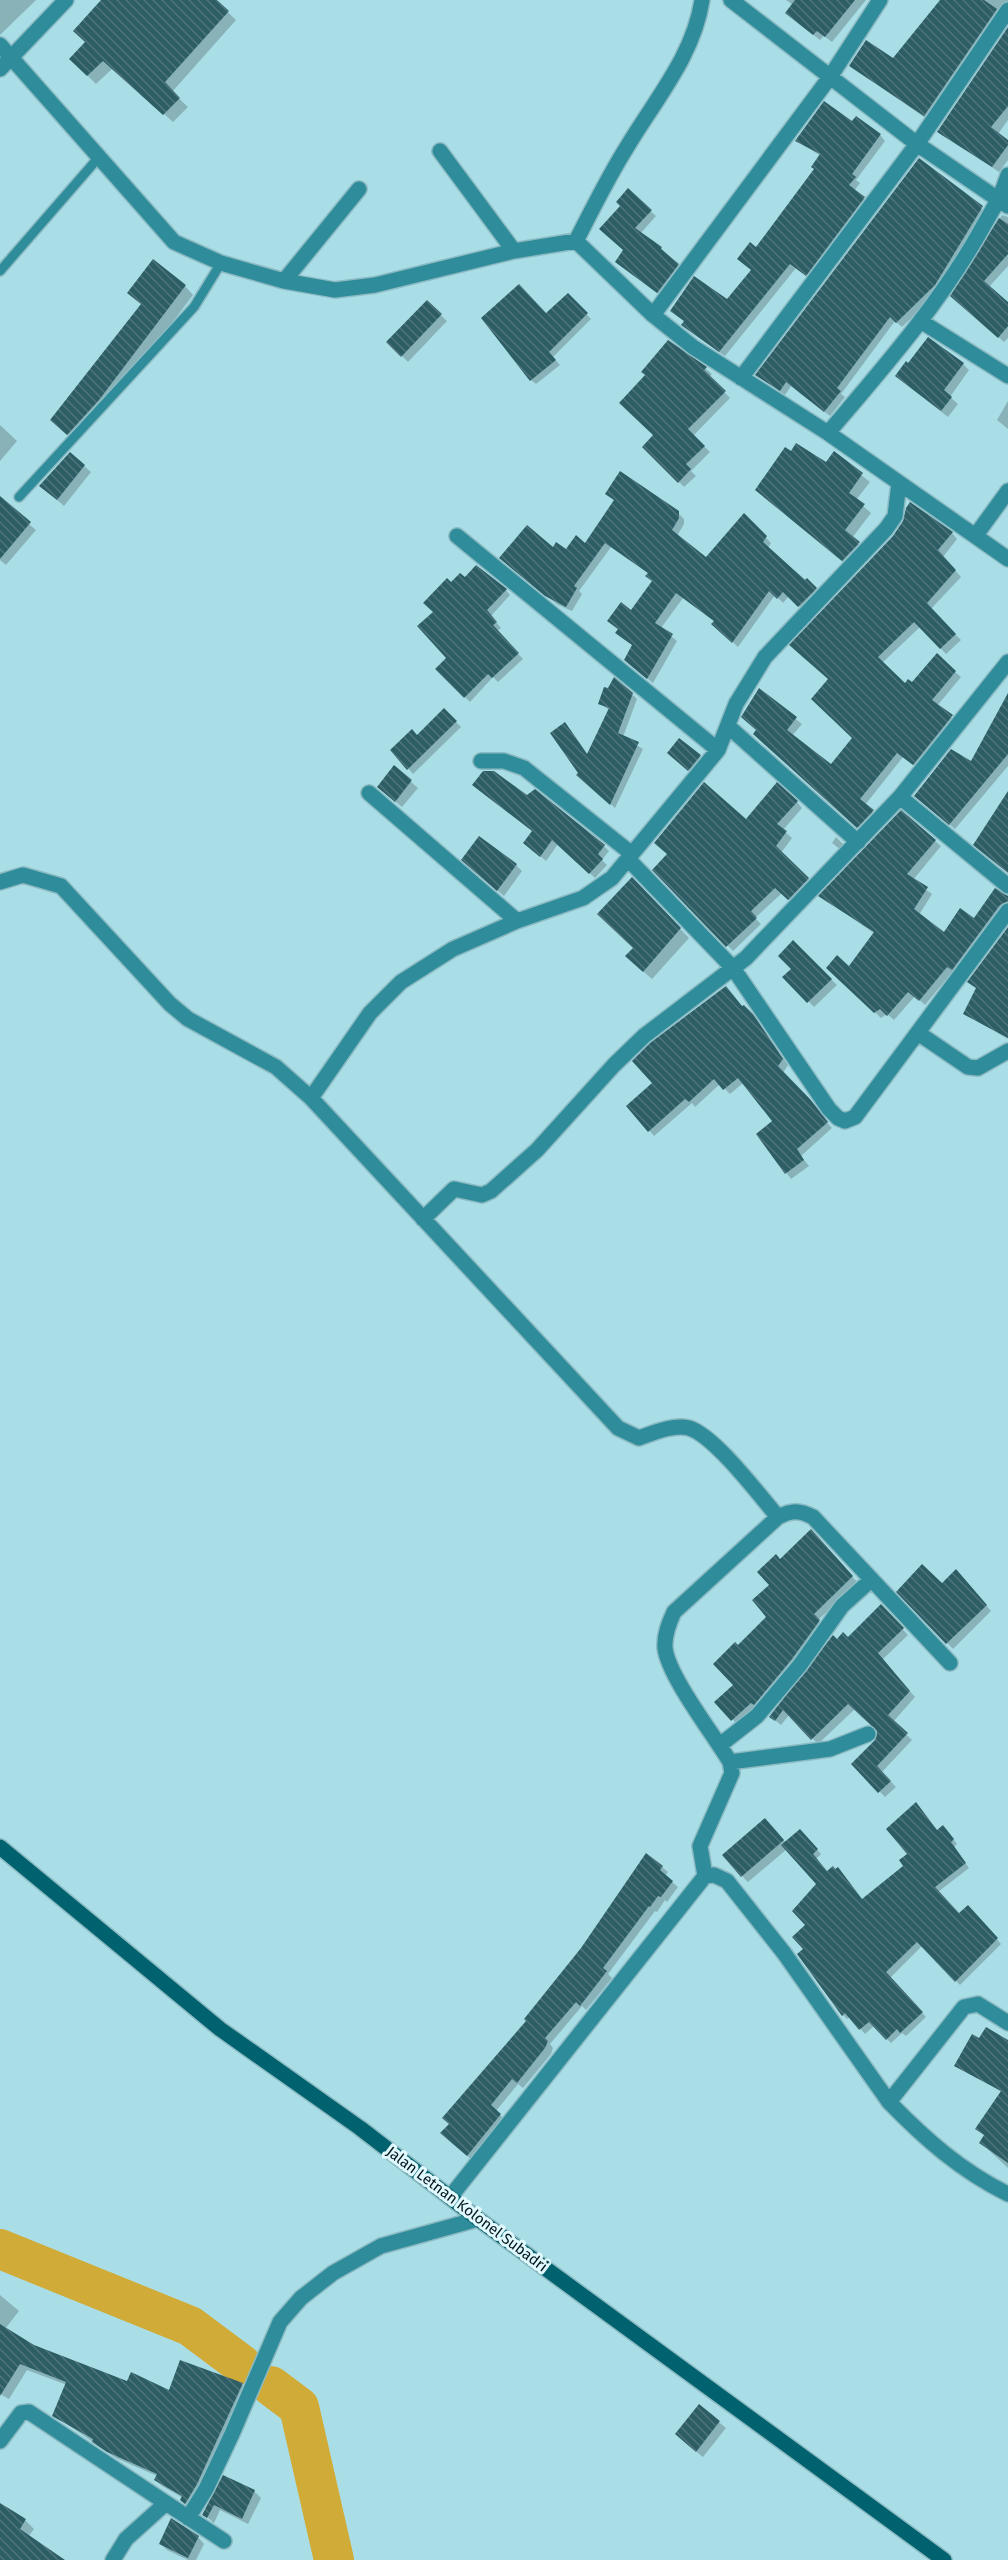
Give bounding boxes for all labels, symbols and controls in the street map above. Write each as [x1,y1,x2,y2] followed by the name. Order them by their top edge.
[383,2143,551,2275] street label: Jalan Letnan Kolonel Subadri

